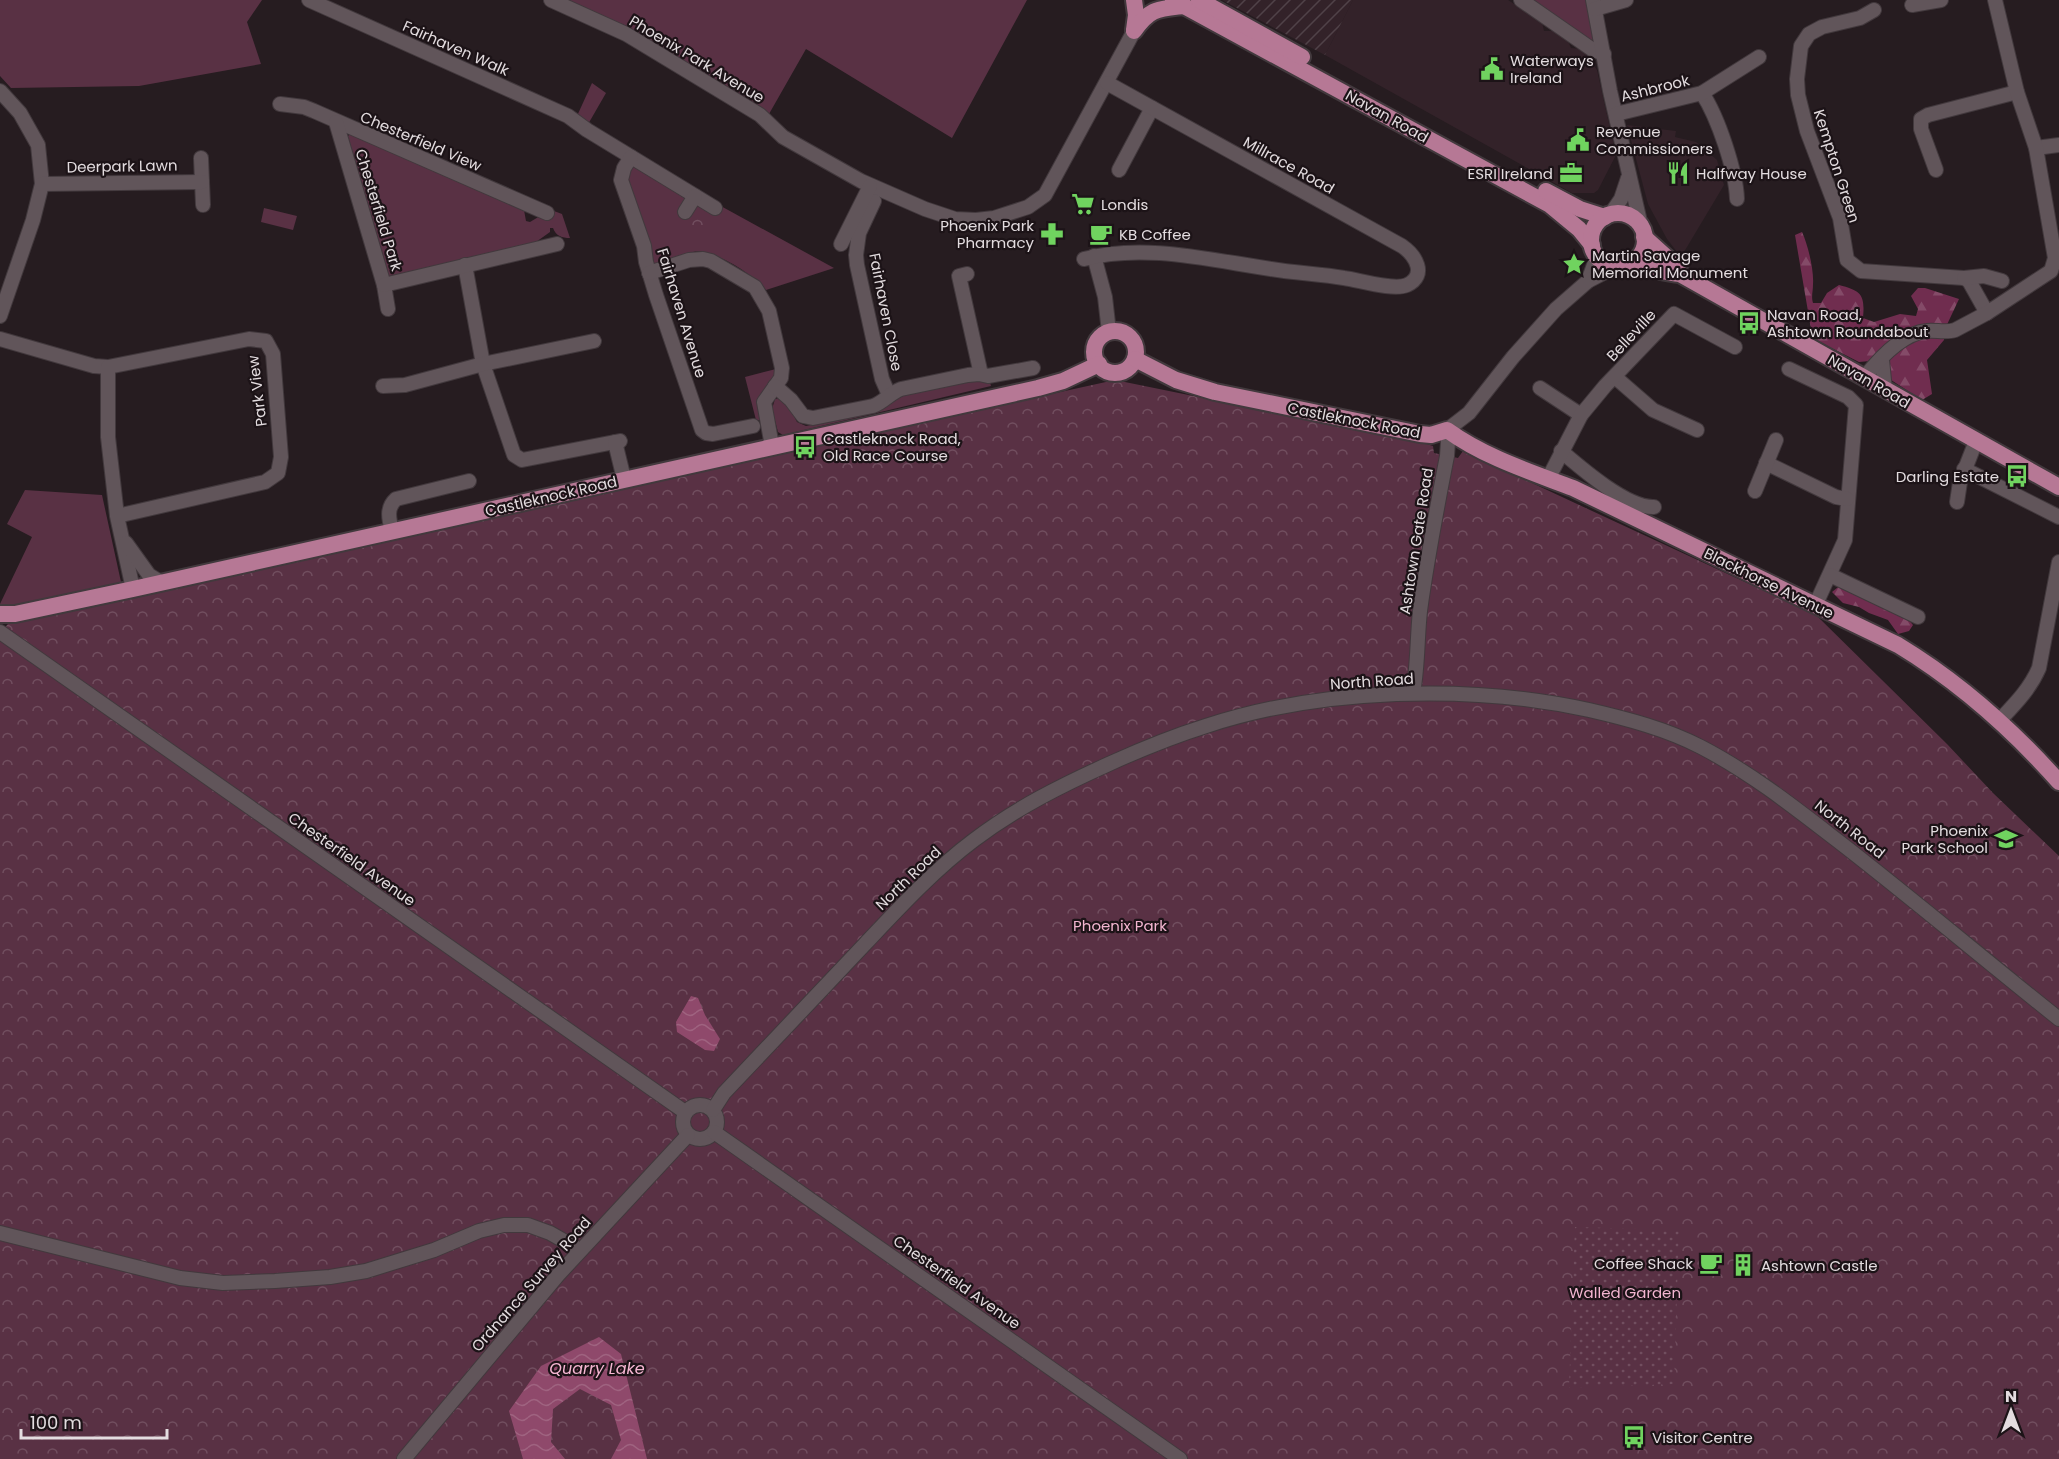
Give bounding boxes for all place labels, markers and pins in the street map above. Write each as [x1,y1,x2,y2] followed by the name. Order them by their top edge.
[1510,50,1594,88] place label: Waterways Ireland
[1479,56,1505,82] public building icon: Waterways Ireland
[1596,121,1713,159] place label: Revenue Commissioners
[1565,127,1591,153] public building icon: Revenue Commissioners
[1558,160,1584,186] office icon: ESRI Ireland
[1665,160,1691,186] restaurant icon: Halfway House
[1468,163,1553,184] place label: ESRI Ireland
[1696,163,1807,184] place label: Halfway House
[1070,191,1096,217] supermarket icon: Londis
[1101,194,1149,215] place label: Londis
[940,215,1035,253] place label: Phoenix Park Pharmacy
[1039,221,1065,247] pharmacy icon: Phoenix Park Pharmacy
[1088,221,1114,247] cafe icon: KB Coffee
[1119,224,1191,245] place label: KB Coffee
[1592,245,1748,283] place label: Martin Savage Memorial Monument
[1561,251,1587,277] place icon: Martin Savage Memorial Monument
[1767,304,1929,342] place label: Navan Road, Ashtown Roundabout
[1736,310,1762,336] bus stop icon: Navan Road, Ashtown Roundabout
[823,428,961,466] place label: Castleknock Road, Old Race Course
[792,434,818,460] bus stop icon: Castleknock Road, Old Race Course
[2004,463,2030,489] bus stop icon: Darling Estate
[1896,466,1999,487] place label: Darling Estate
[1901,820,1988,858] place label: Phoenix Park School
[1993,826,2019,852] school or university icon: Phoenix Park School
[1698,1250,1724,1276] cafe icon: Coffee Shack
[1730,1252,1756,1278] building icon: Ashtown Castle
[1594,1253,1693,1274] place label: Coffee Shack
[1761,1255,1878,1276] place label: Ashtown Castle
[1621,1424,1647,1450] bus stop icon: Visitor Centre
[1652,1427,1753,1448] place label: Visitor Centre

